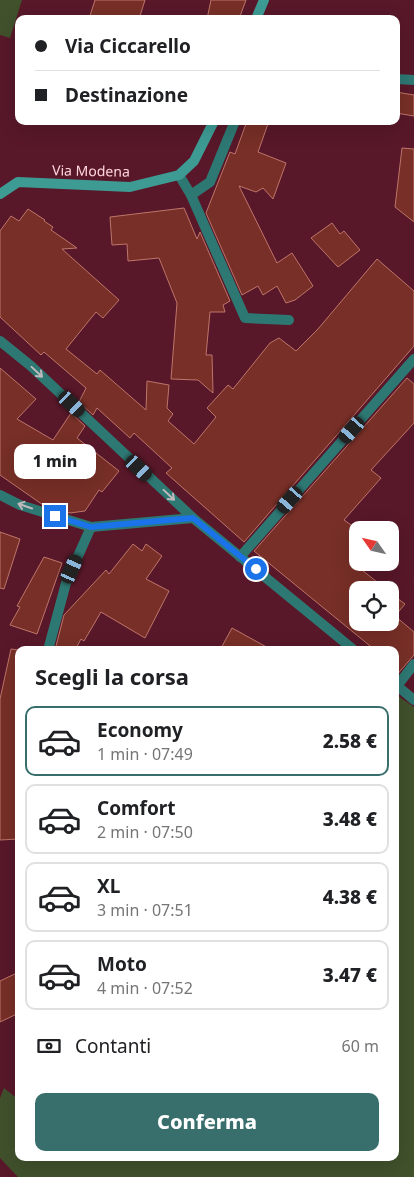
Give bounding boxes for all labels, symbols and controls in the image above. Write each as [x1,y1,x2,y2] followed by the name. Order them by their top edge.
[65,33,191,59] text: Via Ciccarello
[65,82,188,108] text: Destinazione
[52,160,130,181] street label: Via Modena
[31,366,44,378] one-way arrow
[55,388,88,420] car
[336,414,367,446] car
[14,444,96,478] callout: 1 min
[33,450,77,472] text: 1 min
[122,452,155,484] car
[274,484,305,516] car
[162,489,175,501] one-way arrow
[18,501,33,510] one-way arrow
[44,505,66,527] route end
[349,521,399,571] north arrow
[349,521,399,631] map controls
[59,552,84,586] car
[245,558,267,580] route start
[349,581,399,631] button: locate
[35,661,189,691] text: Scegli la corsa
[97,717,183,743] text: Economy
[37,719,82,764] icon: car
[323,728,377,754] text: 2.58 €
[97,743,193,765] text: 1 min · 07:49
[97,795,176,821] text: Comfort
[37,797,82,842] icon: car
[323,806,377,832] text: 3.48 €
[97,821,193,843] text: 2 min · 07:50
[97,873,120,899] text: XL
[37,875,82,920] icon: car
[323,884,377,910] text: 4.38 €
[97,899,193,921] text: 3 min · 07:51
[97,951,147,977] text: Moto
[37,953,82,998] icon: car
[323,962,377,988] text: 3.47 €
[97,977,193,999] text: 4 min · 07:52
[35,1032,63,1060] icon: cash
[75,1033,151,1059] text: Contanti
[342,1035,379,1057] text: 60 m
[35,1093,379,1151] button: Conferma

